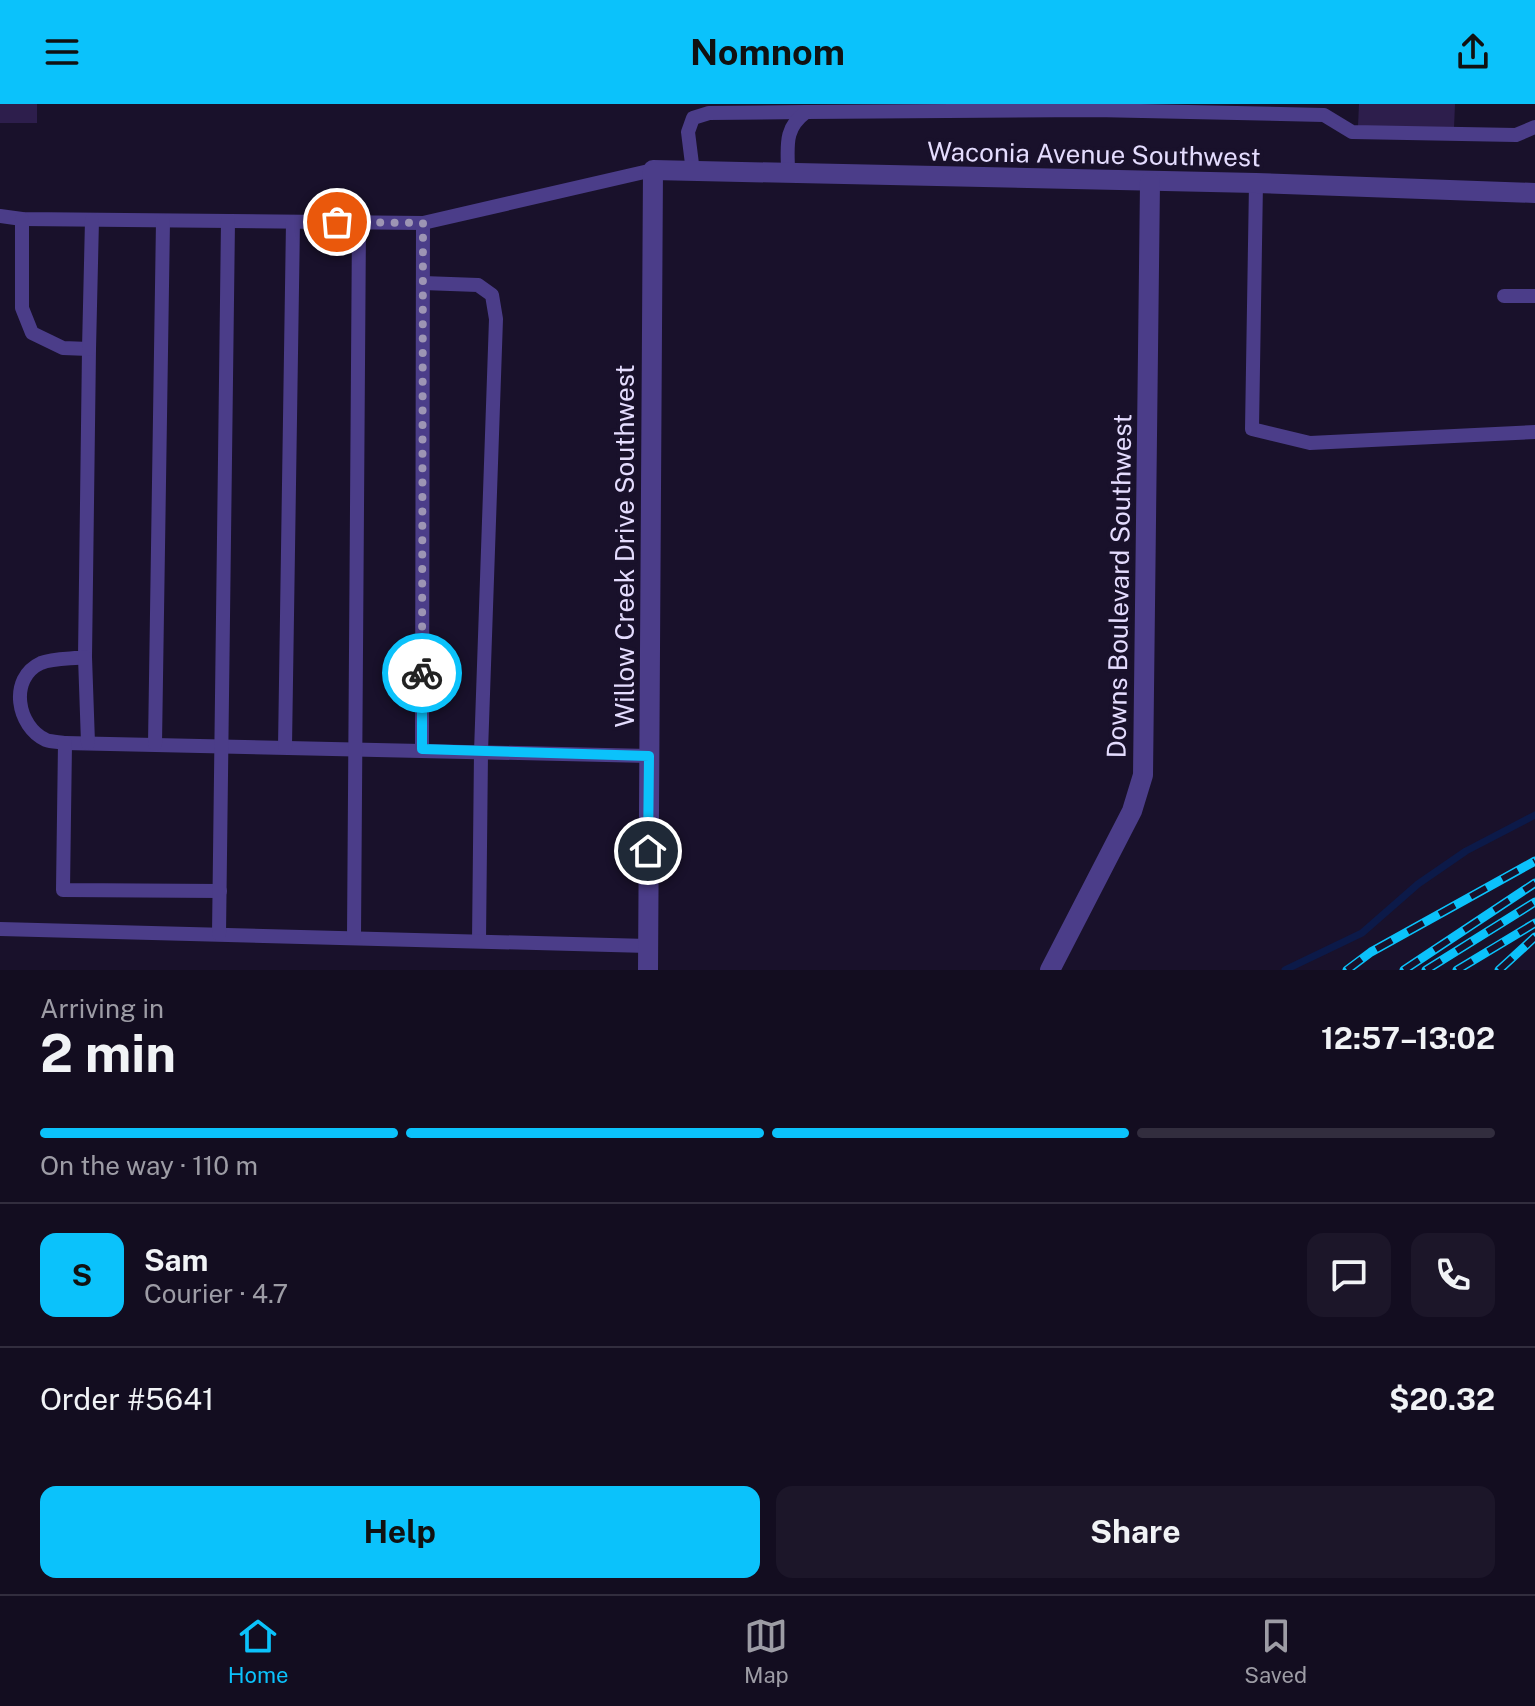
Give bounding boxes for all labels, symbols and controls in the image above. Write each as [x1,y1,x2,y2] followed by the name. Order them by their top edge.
[40,30,84,74] icon: menu
[1451,30,1495,74] icon: share
[690,31,845,73] text: Nomnom
[927,136,1261,172] street label: Waconia Avenue Southwest
[303,188,371,256] pin
[315,200,359,244] icon: bag
[609,364,640,728] street label: Willow Creek Drive Southwest
[1100,413,1138,759] street label: Downs Boulevard Southwest
[382,633,462,713] courier
[400,651,444,695] icon: bike
[614,817,682,885] pin
[626,829,670,873] icon: home
[40,993,164,1024] text: Arriving in
[1321,1020,1495,1056] text: 12:57–13:02
[40,1023,176,1084] text: 2 min
[40,1150,258,1181] text: On the way · 110 m
[1307,1233,1391,1317] button: chat
[1411,1233,1495,1317] button: phone
[144,1242,208,1278] text: Sam
[72,1257,92,1293] text: S
[144,1278,288,1309] text: Courier · 4.7
[40,1381,214,1417] text: Order #5641
[1389,1381,1495,1417] text: $20.32
[40,1486,760,1578] button: Help
[776,1486,1495,1578] button: Share
[228,1614,288,1688] tab: Home
[744,1614,789,1688] tab: Map
[1244,1614,1307,1688] tab: Saved

